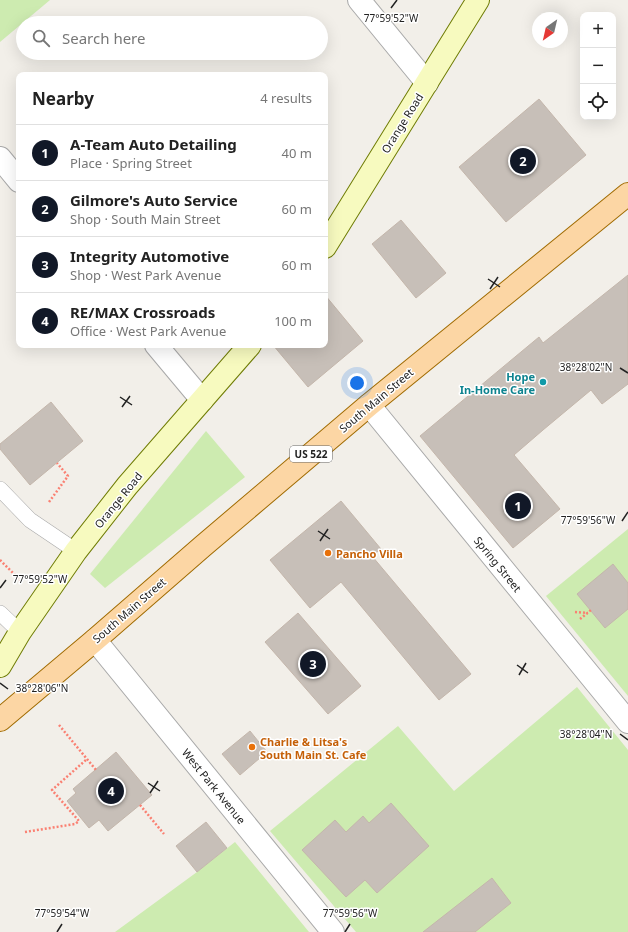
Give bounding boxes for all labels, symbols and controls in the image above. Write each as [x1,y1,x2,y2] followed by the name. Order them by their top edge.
[364,11,419,25] text: 77°59'52"W
[532,12,568,48] north arrow
[580,12,616,120] map controls
[580,12,616,48] button: +
[16,16,328,60] search box
[30,27,52,49] icon: search
[62,28,145,48] text: Search here
[580,48,616,84] button: −
[580,84,616,120] button: locate
[32,87,94,110] text: Nearby
[260,89,312,107] text: 4 results
[378,90,426,156] street label: Orange Road
[70,134,237,154] text: A-Team Auto Detailing
[41,144,49,162] text: 1
[282,144,312,162] text: 40 m
[510,146,536,176] pin: 2
[70,154,192,172] text: Place · Spring Street
[70,190,238,210] text: Gilmore's Auto Service
[41,200,49,218] text: 2
[282,200,312,218] text: 60 m
[70,210,221,228] text: Shop · South Main Street
[70,246,229,266] text: Integrity Automotive
[41,256,49,274] text: 3
[282,256,312,274] text: 60 m
[70,266,221,284] text: Shop · West Park Avenue
[70,302,215,322] text: RE/MAX Crossroads
[41,312,49,330] text: 4
[274,312,312,330] text: 100 m
[70,322,226,340] text: Office · West Park Avenue
[560,360,612,374] text: 38°28'02"N
[336,365,416,435] street label: South Main Street
[460,369,535,397] place label: Hope In-Home Care
[347,373,367,393] your location
[538,377,548,387] marker: Hope In-Home Care
[290,446,332,462] road number: US 522
[91,469,145,531] street label: Orange Road
[505,491,531,521] pin: 1
[561,513,616,527] text: 77°59'56"W
[471,533,525,595] street label: Spring Street
[336,546,403,561] place label: Pancho Villa
[323,548,333,558] marker: Pancho Villa
[13,572,68,586] text: 77°59'52"W
[89,574,169,646] street label: South Main Street
[300,649,326,679] pin: 3
[16,681,68,695] text: 38°28'06"N
[560,727,612,741] text: 38°28'04"N
[260,734,367,762] place label: Charlie & Litsa's South Main St. Cafe
[247,742,257,752] marker: Charlie & Litsa's South Main St. Cafe
[179,745,249,827] street label: West Park Avenue
[98,776,124,806] pin: 4
[35,906,90,920] text: 77°59'54"W
[323,906,378,920] text: 77°59'56"W

